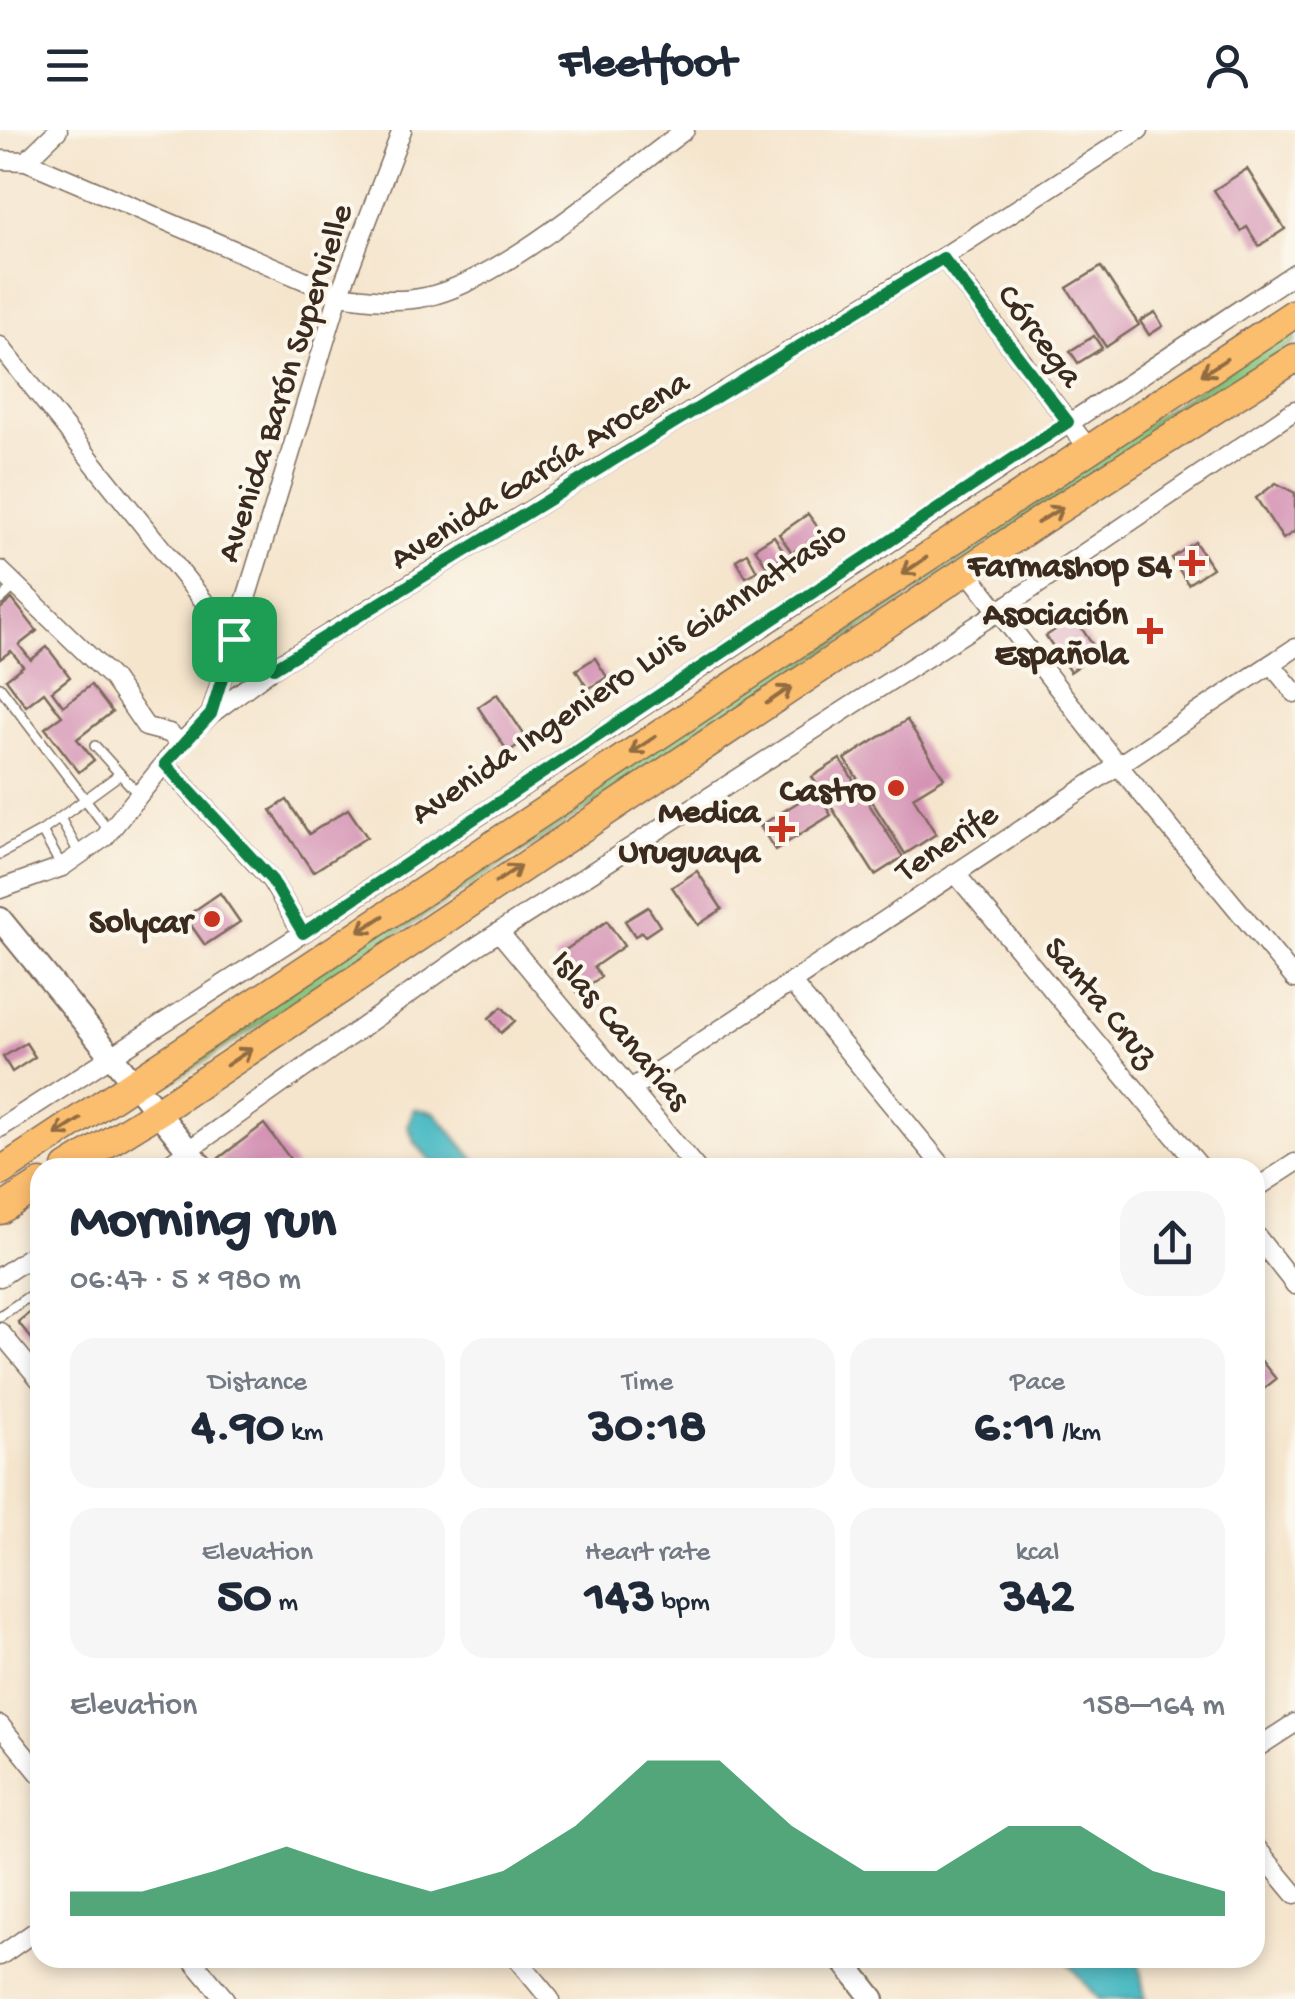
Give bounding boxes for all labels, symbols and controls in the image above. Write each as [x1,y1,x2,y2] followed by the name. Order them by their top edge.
[40,38,95,93] icon: menu
[1200,38,1255,93] icon: person
[559,39,736,92] text: Fleetfoot
[210,198,365,568] street label: Avenida Barón Supervielle
[985,278,1091,398] street label: Córcega
[1200,356,1228,377] one-way arrow
[384,363,699,581] street label: Avenida García Arocena
[1035,505,1064,525] one-way arrow
[404,513,856,836] street label: Avenida Ingeniero Luis Giannattasio
[967,548,1172,589] place label: Farmashop 54
[1181,552,1203,574] marker: Farmashop 54
[900,555,928,576] one-way arrow
[982,596,1130,677] place label: Asociación Española
[192,597,277,682] pin
[207,612,262,667] icon: arrive
[1137,618,1163,644] marker: Asociación Española
[764,684,793,705] one-way arrow
[629,735,657,756] one-way arrow
[780,773,876,814] place label: Castro
[885,777,907,799] marker: Castro
[619,794,762,875] place label: Medica Uruguaya
[887,795,1008,895] street label: Tenerife
[769,816,795,842] marker: Medica Uruguaya
[494,864,522,885] one-way arrow
[89,904,196,945] place label: Solycar
[201,908,223,930] marker: Solycar
[358,914,386,935] one-way arrow
[1032,930,1166,1078] street label: Santa Cruz
[540,943,698,1121] street label: Islas Canarias
[225,1046,253,1067] one-way arrow
[54,1116,82,1137] one-way arrow
[1120,1191,1225,1296] button: share
[70,1192,336,1256] text: Morning run
[70,1262,301,1300] text: 06:47 · 5 × 980 m
[208,1367,307,1400] text: Distance
[622,1367,673,1400] text: Time
[1010,1367,1065,1400] text: Pace
[192,1400,284,1459] text: 4.90
[589,1400,706,1459] text: 30:18
[974,1400,1055,1459] text: 6:11
[284,1417,323,1450] text: km
[1055,1417,1101,1450] text: /km
[202,1537,313,1570] text: Elevation
[585,1537,710,1570] text: Heart rate
[1016,1537,1059,1570] text: kcal
[217,1570,272,1629] text: 50
[585,1570,655,1629] text: 143
[1000,1570,1075,1629] text: 342
[272,1587,298,1620] text: m
[655,1587,710,1620] text: bpm
[70,1688,197,1726] text: Elevation
[1084,1688,1225,1726] text: 158–164 m

